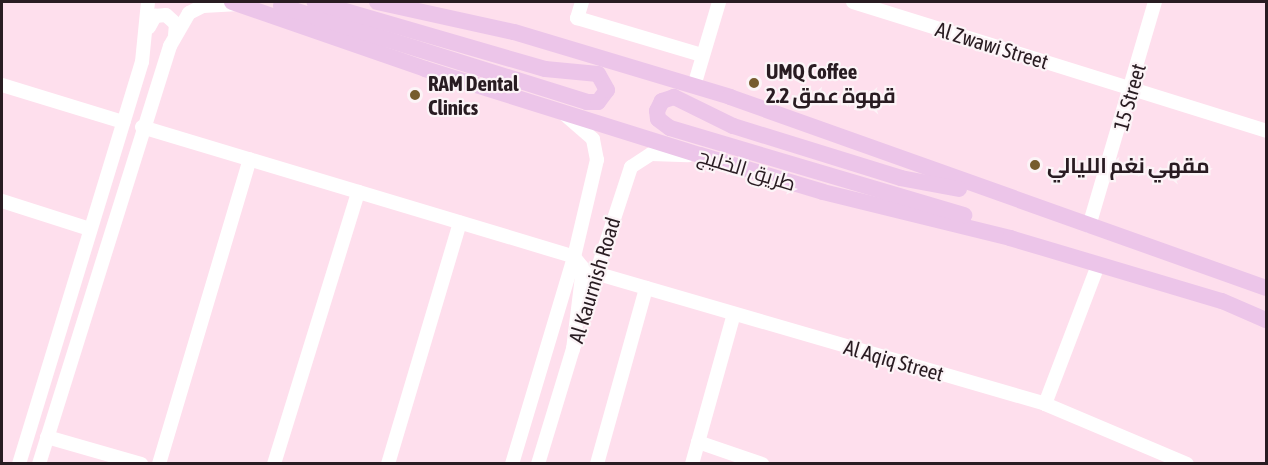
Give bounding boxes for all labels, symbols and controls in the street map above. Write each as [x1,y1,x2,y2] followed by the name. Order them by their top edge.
[933,16,1051,74] street label: Al Zwawi Street
[766,58,896,108] place label: UMQ Coffee 2.2 قهوة عمق
[1107,61,1151,133] street label: 15 Street
[428,70,519,120] place label: RAM Dental Clinics
[747,76,761,90] marker: UMQ Coffee 2.2 قهوة عمق
[406,86,424,104] marker: RAM Dental Clinics
[695,142,799,196] street label: طريق الخليج
[1047,152,1210,178] place label: مقهي نغم الليالي
[1028,158,1042,172] marker: مقهي نغم الليالي
[563,214,625,346] street label: Al Kaurnish Road
[841,334,947,386] street label: Al Aqiq Street

